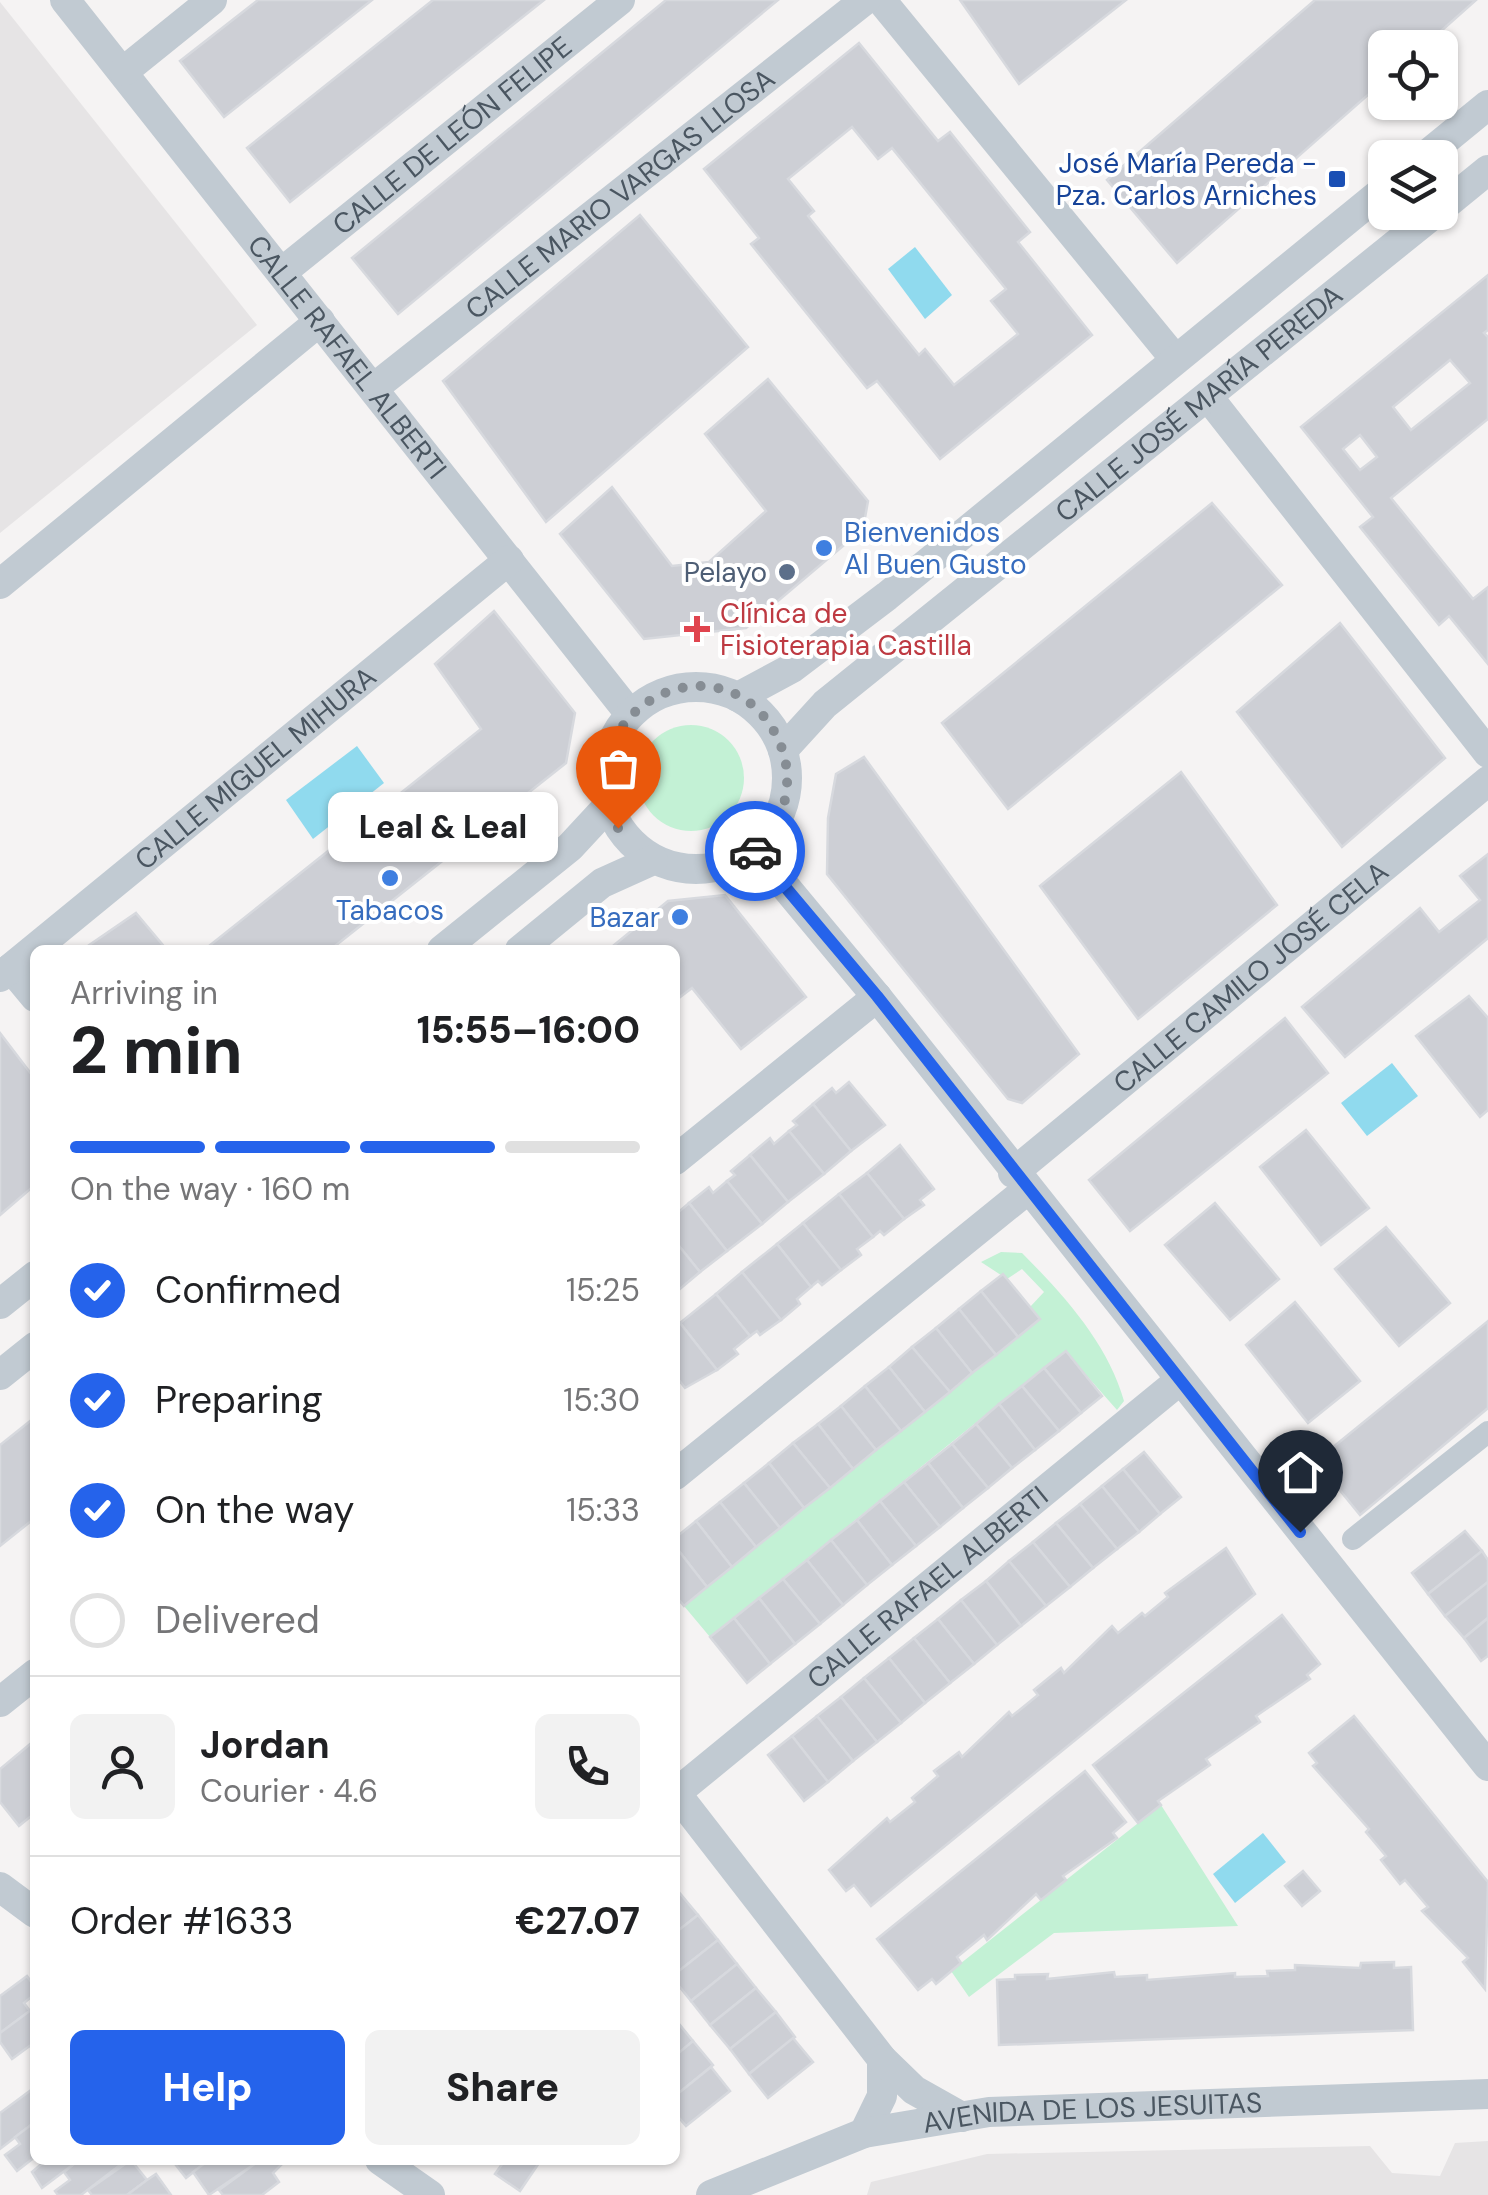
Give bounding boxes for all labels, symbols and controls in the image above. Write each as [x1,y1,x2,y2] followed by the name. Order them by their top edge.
[325,28,579,243] street label: CALLE DE LEÓN FELIPE
[1368,30,1458,230] map controls
[1368,30,1458,120] button: locate
[457,60,782,327] street label: CALLE MARIO VARGAS LLOSA
[1368,140,1458,230] button: layers
[1056,145,1317,214] place label: José María Pereda - Pza. Carlos Arniches
[1326,168,1348,190] marker: José María Pereda - Pza. Carlos Arniches
[239,227,455,486] street label: CALLE RAFAEL ALBERTI
[1047,276,1350,530] street label: CALLE JOSÉ MARÍA PEREDA
[844,514,1027,583] place label: Bienvenidos Al Buen Gusto
[813,537,835,559] marker: Bienvenidos Al Buen Gusto
[684,554,767,591] place label: Pelayo
[776,561,798,583] marker: Pelayo
[720,595,972,664] place label: Clínica de Fisioterapia Castilla
[684,616,710,642] marker: Clínica de Fisioterapia Castilla
[127,658,384,878] street label: CALLE MIGUEL MIHURA
[576,726,661,829] pin
[591,741,646,796] icon: bag
[328,793,558,863] callout: Leal & Leal
[705,801,805,901] courier
[359,806,527,848] text: Leal & Leal
[728,824,783,879] icon: car
[1105,853,1396,1101] street label: CALLE CAMILO JOSÉ CELA
[379,867,401,889] marker: Tabacos
[336,892,444,929] place label: Tabacos
[589,899,660,936] place label: Bazar
[669,906,691,928] marker: Bazar
[70,972,218,1014] text: Arriving in
[417,1005,640,1055] text: 15:55–16:00
[70,1009,243,1093] text: 2 min
[70,1168,350,1210] text: On the way · 160 m
[70,1263,125,1318] icon: check
[155,1265,341,1315] text: Confirmed
[566,1269,640,1311] text: 15:25
[70,1373,125,1428] icon: check
[155,1375,323,1425] text: Preparing
[563,1379,640,1421] text: 15:30
[1258,1430,1343,1533] pin
[1273,1445,1328,1500] icon: home
[799,1477,1056,1697] street label: CALLE RAFAEL ALBERTI
[70,1483,125,1538] icon: check
[155,1485,354,1535] text: On the way
[566,1489,640,1531] text: 15:33
[155,1595,320,1645] text: Delivered
[70,1714,175,1819] button: person
[535,1714,640,1819] button: phone
[200,1720,330,1770] text: Jordan
[200,1770,378,1812] text: Courier · 4.6
[70,1896,294,1946] text: Order #1633
[515,1896,640,1946] text: €27.07
[70,2030,345,2145] button: Help
[365,2030,640,2145] button: Share
[920,2084,1263,2141] street label: AVENIDA DE LOS JESUITAS

